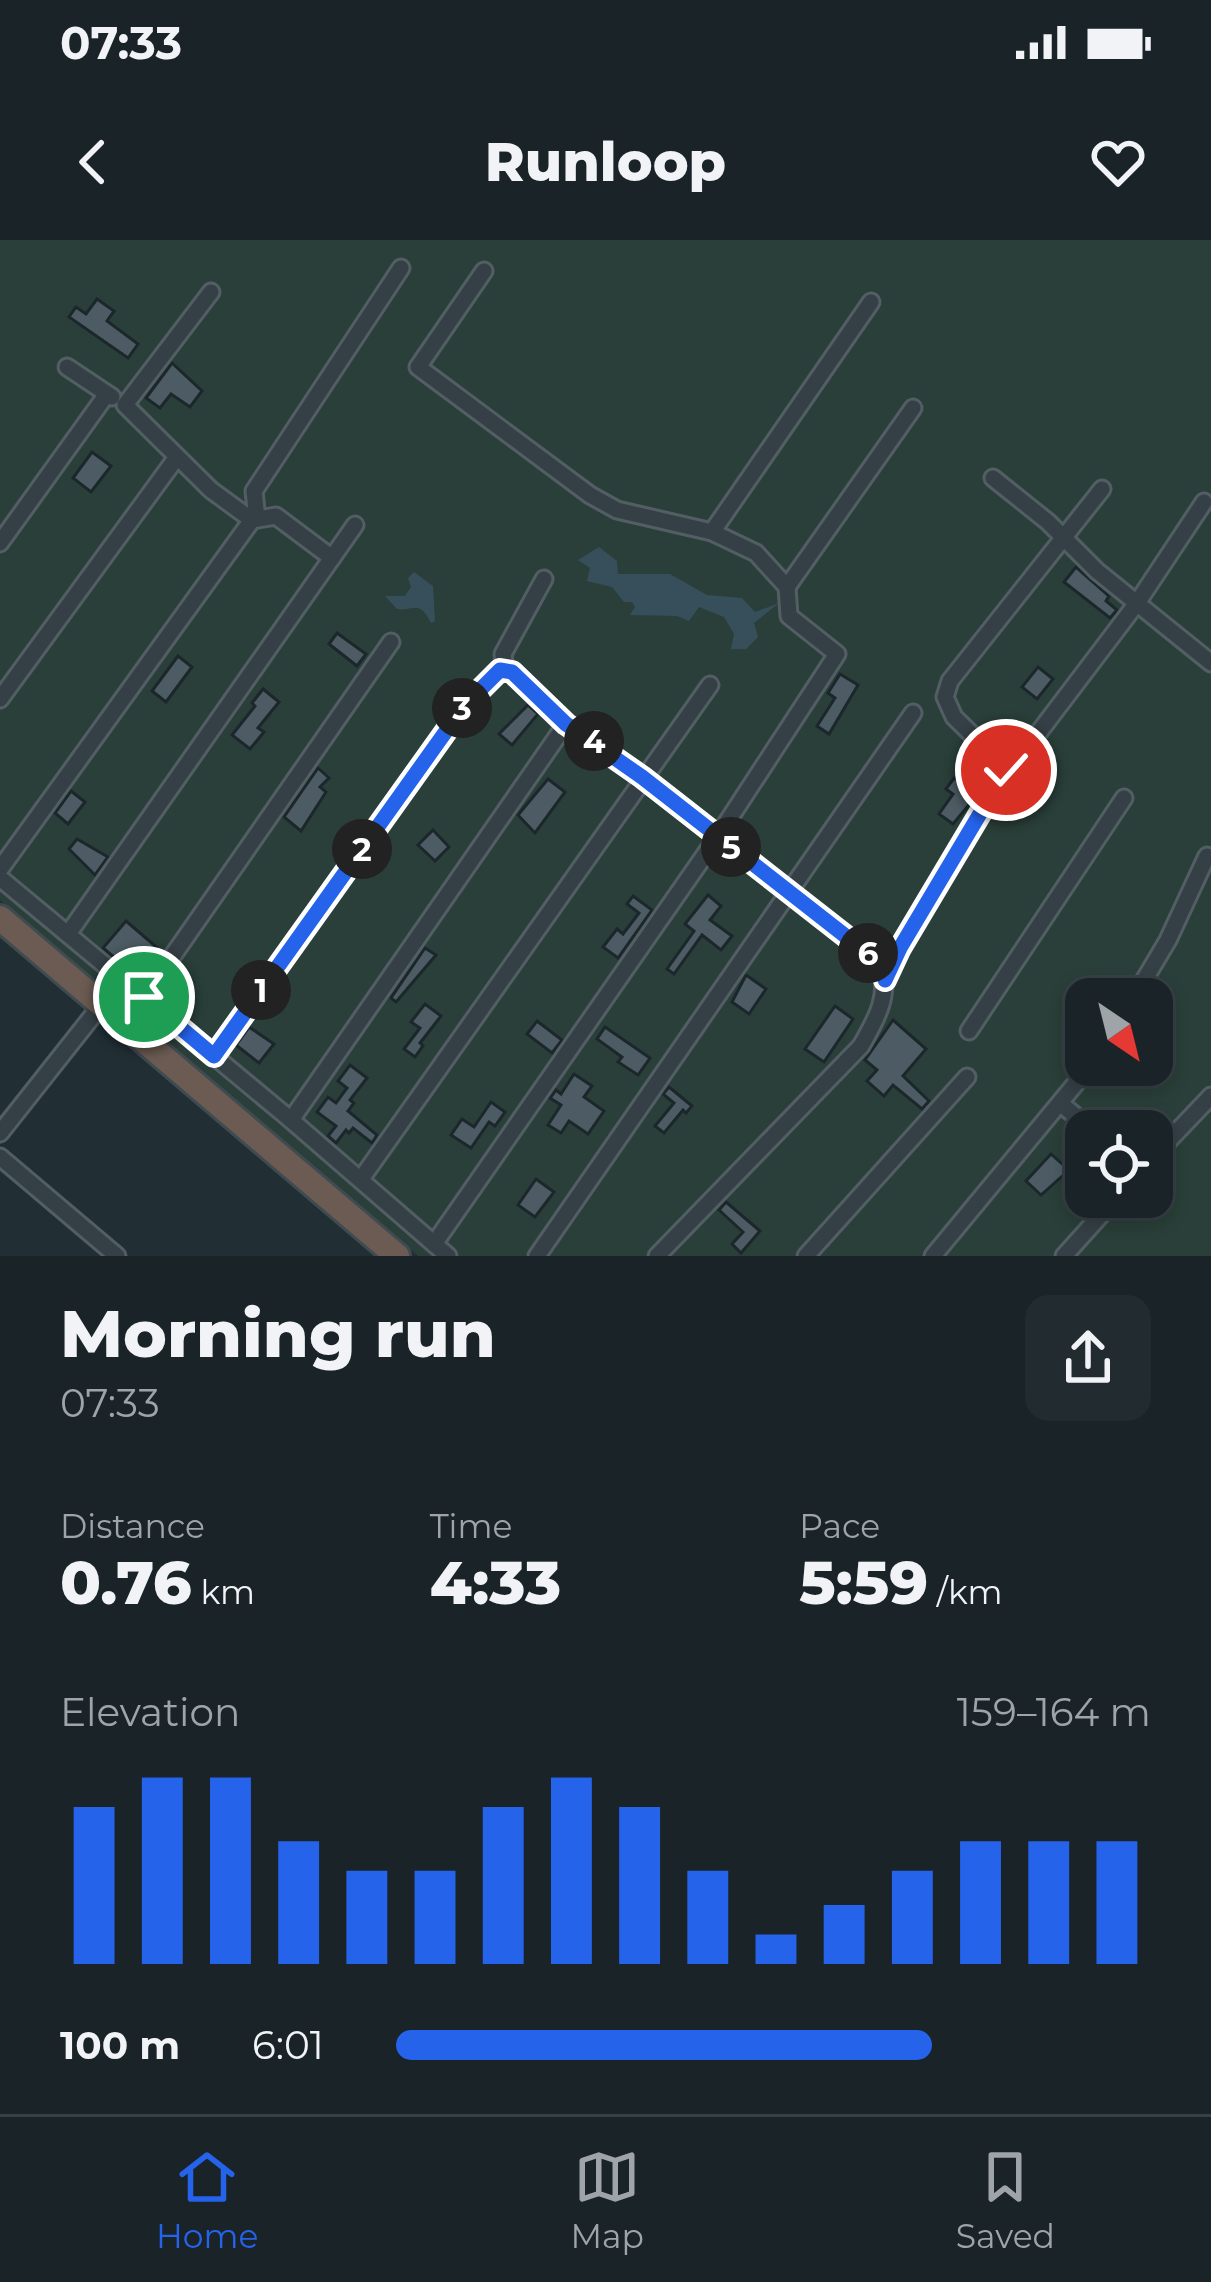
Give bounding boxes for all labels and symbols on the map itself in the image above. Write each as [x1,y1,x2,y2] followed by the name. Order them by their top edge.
[432,678,492,738] pin: 3
[564,711,624,771] pin: 4
[955,719,1057,821] pin
[701,817,761,877] pin: 5
[332,819,392,879] pin: 2
[838,923,898,983] pin: 6
[93,946,195,1048] pin
[231,960,291,1020] pin: 1
[1065,978,1173,1086] north arrow

